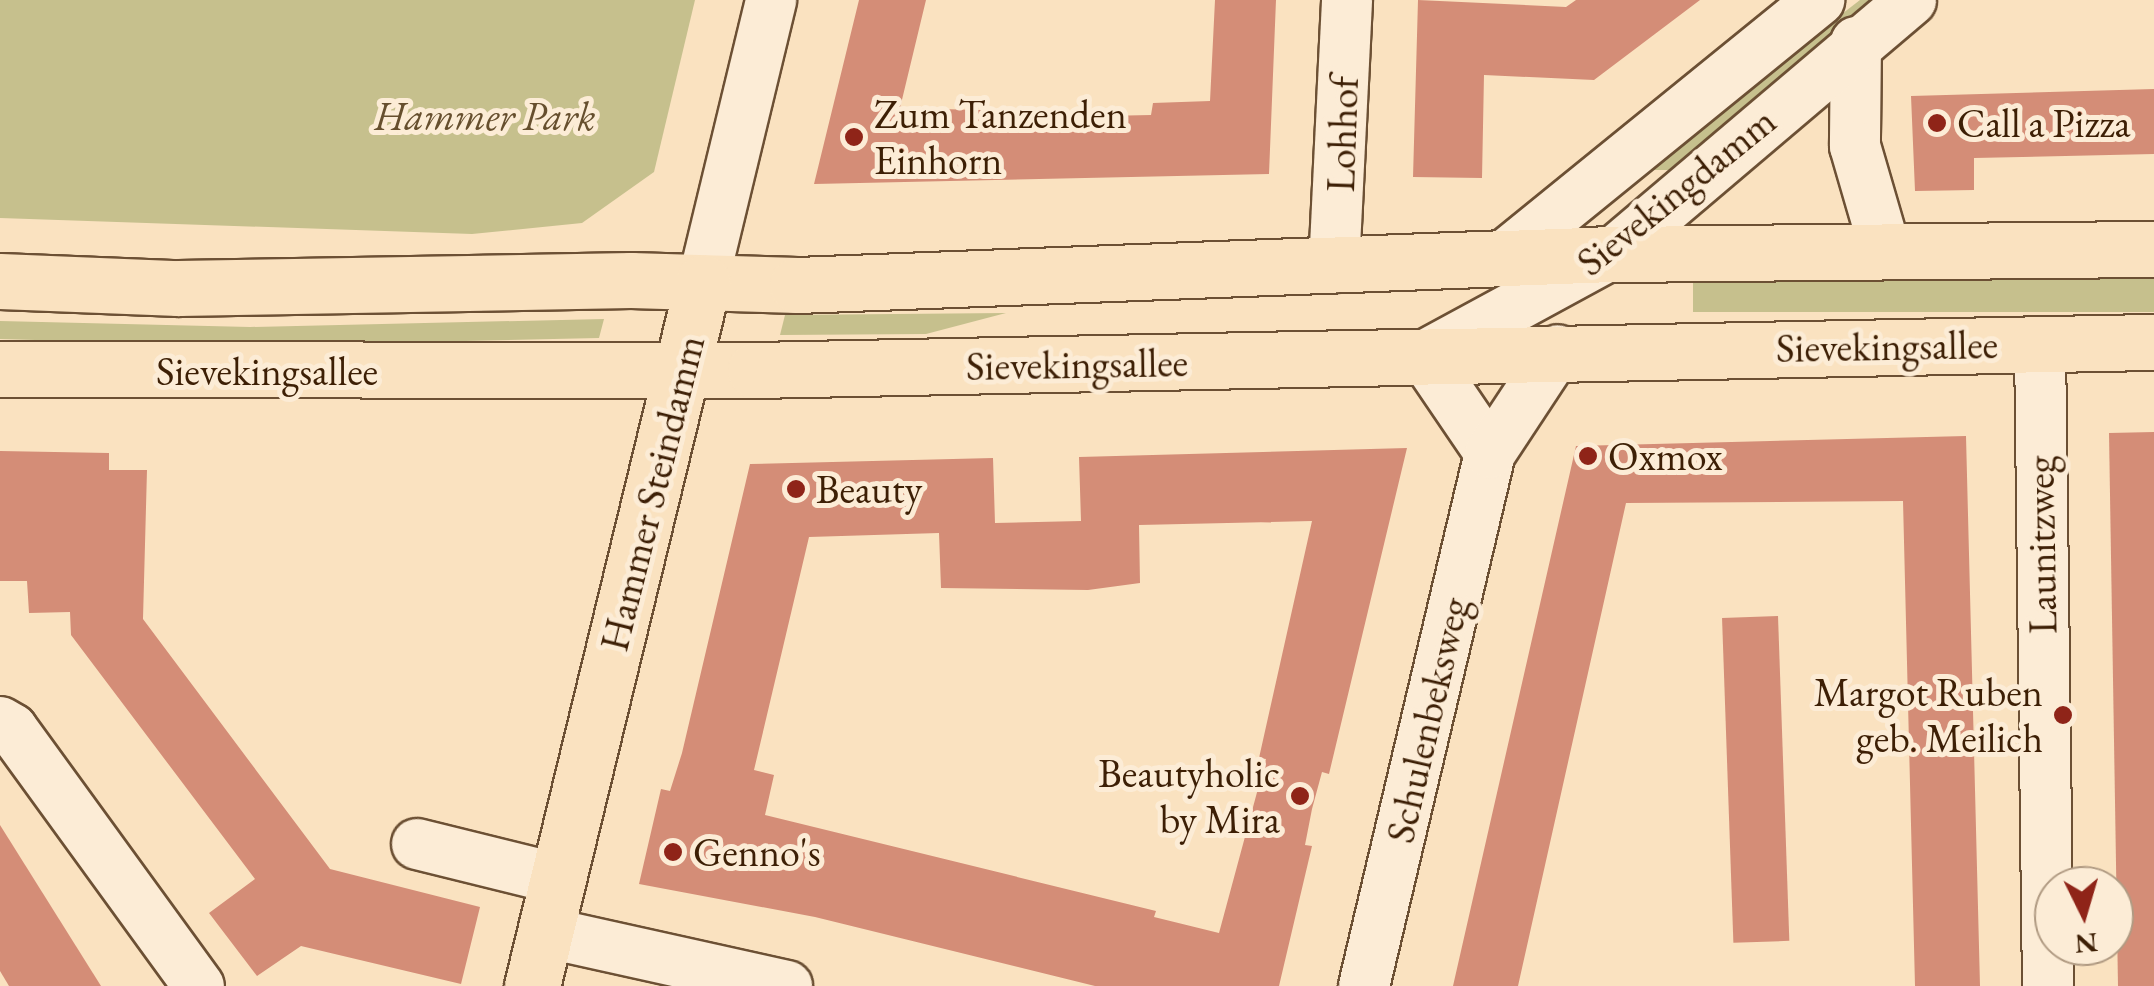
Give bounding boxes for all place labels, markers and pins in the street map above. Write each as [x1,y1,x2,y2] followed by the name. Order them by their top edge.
[874,90,1127,184] place label: Zum Tanzenden Einhorn
[1957,99,2131,147] place label: Call a Pizza
[1926,112,1948,134] marker: Call a Pizza
[843,126,865,148] marker: Zum Tanzenden Einhorn
[1608,432,1722,480] place label: Oxmox
[1577,445,1599,467] marker: Oxmox
[816,465,922,513] place label: Beauty
[785,478,807,500] marker: Beauty
[1814,668,2043,762] place label: Margot Ruben geb. Meilich
[2052,704,2074,726] marker: Margot Ruben geb. Meilich
[1098,749,1280,843] place label: Beautyholic by Mira
[1289,785,1311,807] marker: Beautyholic by Mira
[693,828,821,876] place label: Genno's
[662,841,684,863] marker: Genno's

